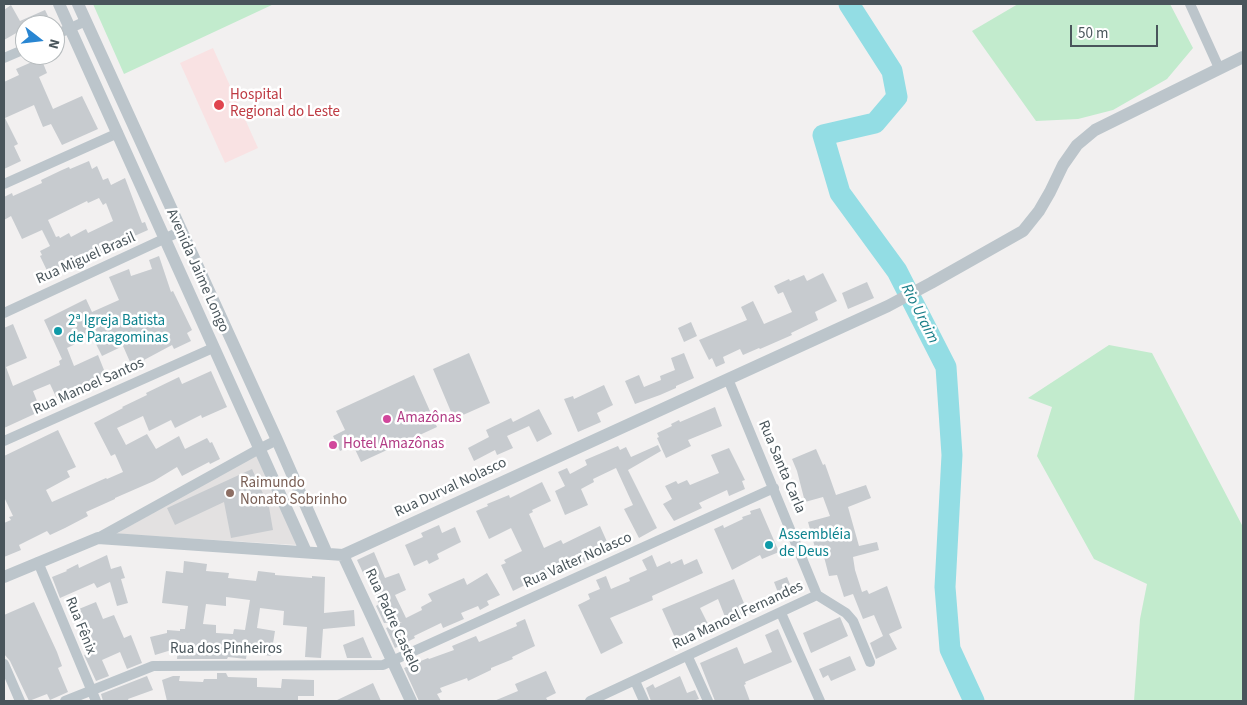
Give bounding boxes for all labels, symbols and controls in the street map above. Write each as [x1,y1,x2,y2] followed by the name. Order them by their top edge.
[15,15,65,65] north arrow
[1072,15,1160,47] scale bar
[1078,23,1108,44] text: 50 m
[43,37,64,51] text: N
[230,87,340,122] place label: Hospital Regional do Leste
[212,98,226,112] marker: Hospital Regional do Leste
[162,206,232,336] street label: Avenida Jaime Longo
[34,229,138,289] street label: Rua Miguel Brasil
[896,281,942,347] water label: Rio Uraim
[68,313,168,348] place label: 2ª Igreja Batista de Paragominas
[52,325,64,337] marker: 2ª Igreja Batista de Paragominas
[31,355,147,419] street label: Rua Manoel Santos
[397,410,462,428] place label: Amazônas
[381,413,393,425] marker: Amazônas
[753,418,809,516] street label: Rua Santa Carla
[343,436,444,454] place label: Hotel Amazônas
[327,439,339,451] marker: Hotel Amazônas
[392,454,510,522] street label: Rua Durval Nolasco
[240,475,347,510] place label: Raimundo Nonato Sobrinho
[224,487,236,499] marker: Raimundo Nonato Sobrinho
[779,527,851,562] place label: Assembléia de Deus
[521,529,635,593] street label: Rua Valter Nolasco
[763,539,775,551] marker: Assembléia de Deus
[360,566,424,676] street label: Rua Padre Castelo
[670,578,806,654] street label: Rua Manoel Fernandes
[60,595,100,657] street label: Rua Fênix
[170,641,282,659] street label: Rua dos Pinheiros

